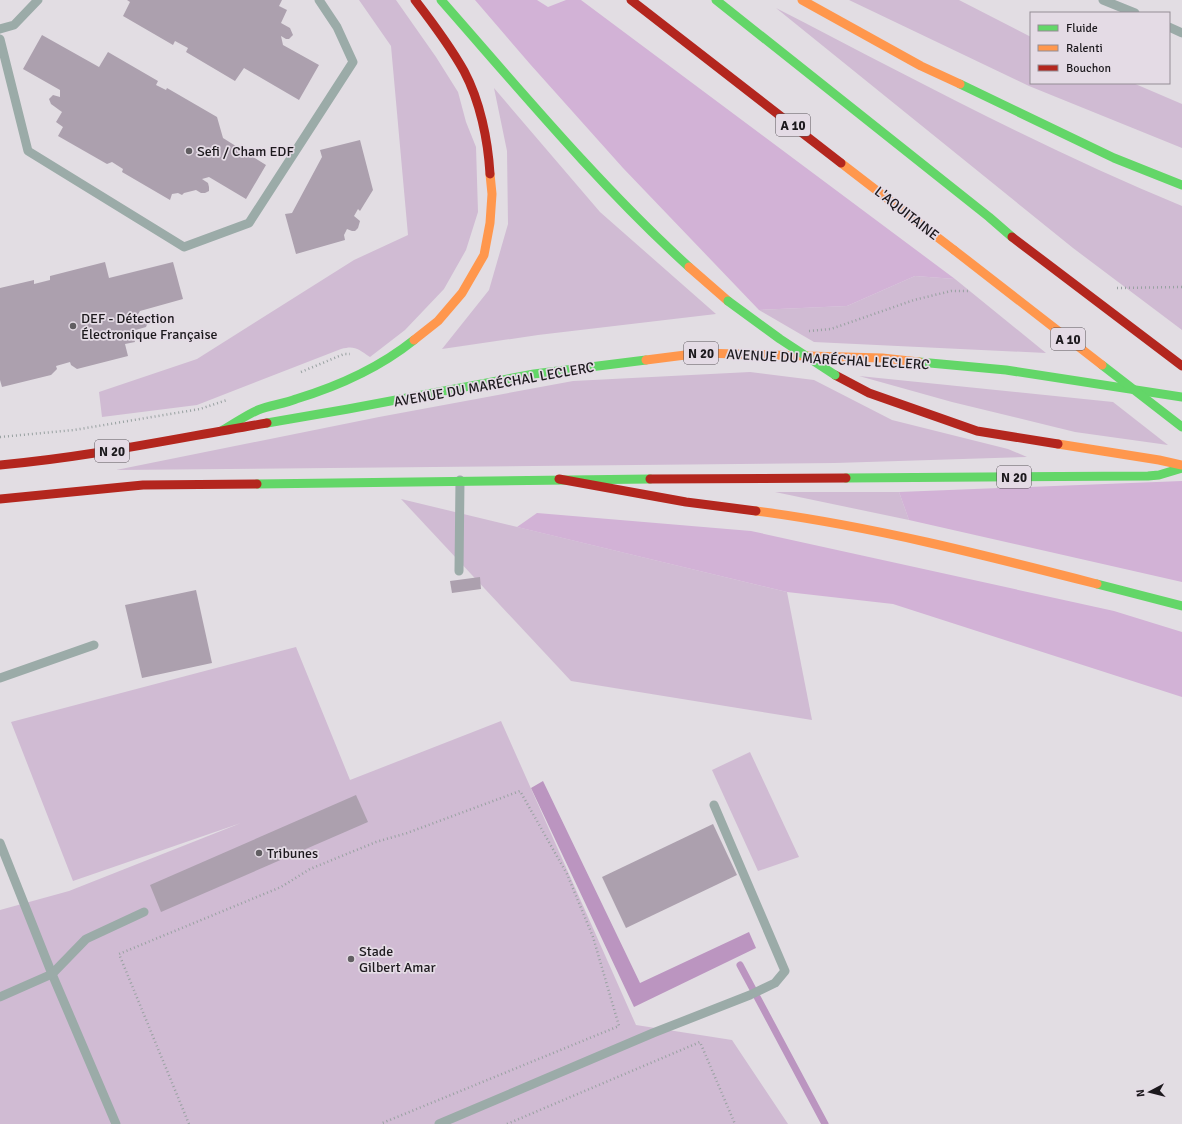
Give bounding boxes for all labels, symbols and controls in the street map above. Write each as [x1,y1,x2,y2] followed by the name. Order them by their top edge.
[1030,12,1170,84] legend
[1066,21,1098,36] text: Fluide
[1066,41,1103,56] text: Ralenti
[1066,61,1111,76] text: Bouchon
[776,114,810,136] road number: A 10
[197,143,294,160] place label: Sefi / Cham EDF
[184,146,194,156] marker: Sefi / Cham EDF
[871,183,942,244] street label: L'AQUITAINE
[81,310,218,343] place label: DEF - Détection Électronique Française
[68,321,78,331] marker: DEF - Détection Électronique Française
[1051,328,1085,350] road number: A 10
[684,342,718,364] road number: N 20
[726,346,930,373] street label: AVENUE DU MARÉCHAL LECLERC
[393,358,596,411] street label: AVENUE DU MARÉCHAL LECLERC
[95,440,129,462] road number: N 20
[997,466,1031,488] road number: N 20
[267,845,318,862] place label: Tribunes
[254,848,264,858] marker: Tribunes
[359,943,437,976] place label: Stade Gilbert Amar
[346,954,356,964] marker: Stade Gilbert Amar
[1130,1072,1170,1112] north arrow
[1134,1089,1147,1098] text: N

